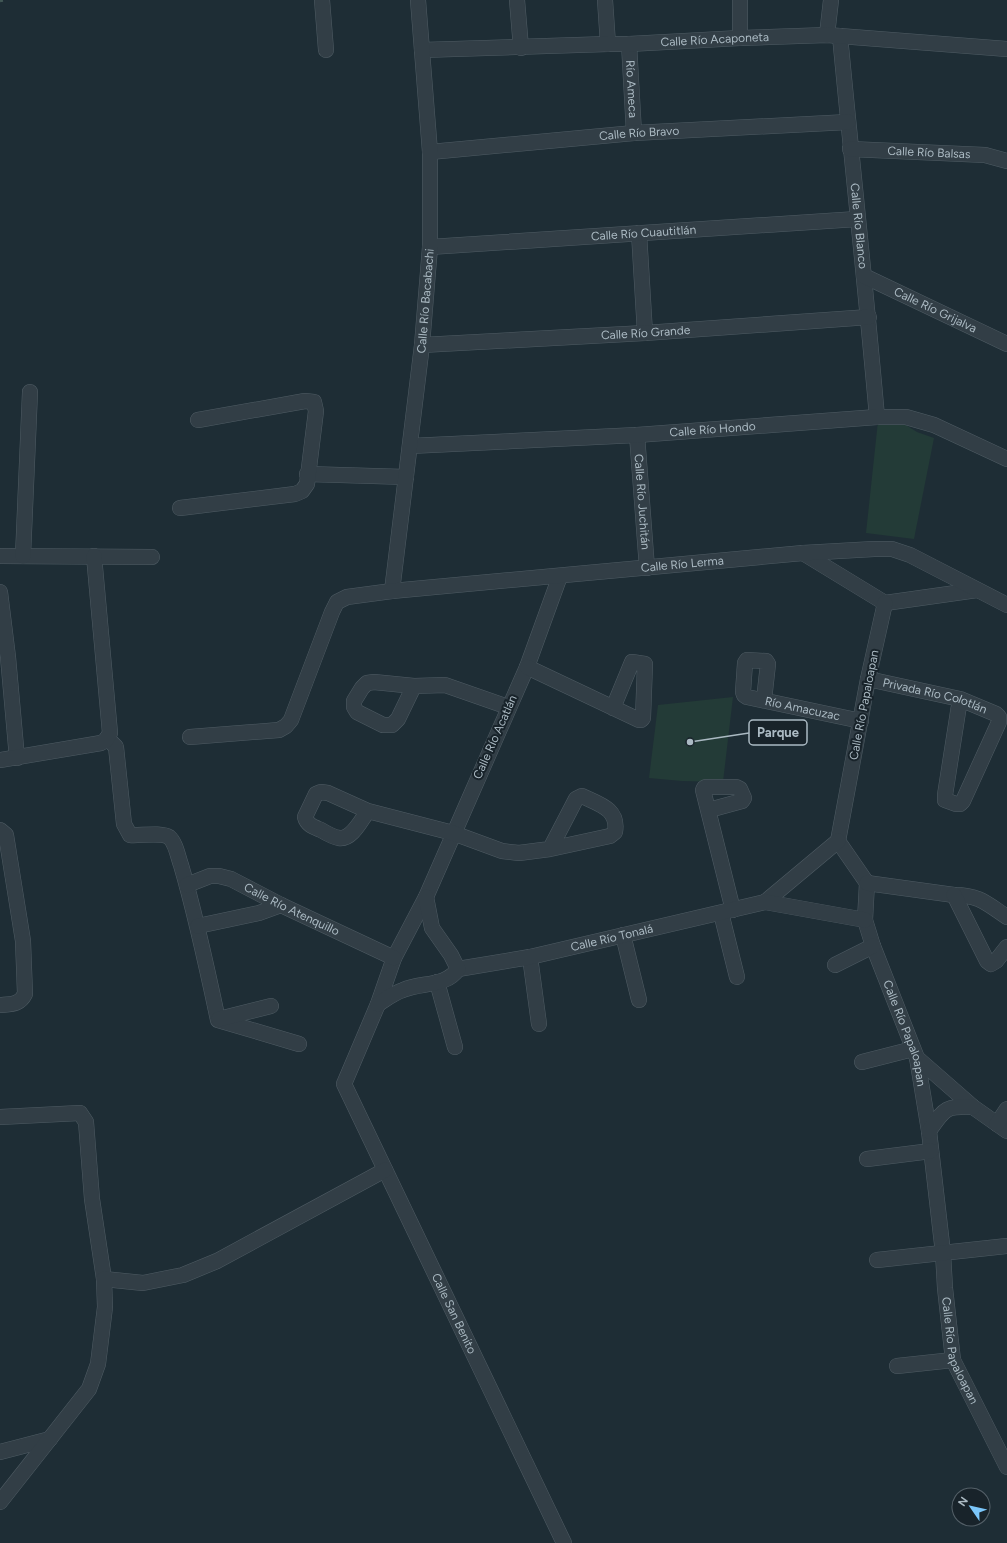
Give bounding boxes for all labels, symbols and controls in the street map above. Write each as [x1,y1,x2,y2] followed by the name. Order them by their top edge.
[660,30,769,49] street label: Calle Río Acaponeta
[623,60,640,118] street label: Río Ameca
[598,124,680,143] street label: Calle Río Bravo
[887,144,971,161] street label: Calle Río Balsas
[848,183,870,270] street label: Calle Río Blanco
[591,223,697,243] street label: Calle Río Cuautitlán
[414,248,437,354] street label: Calle Río Bacabachi
[892,284,979,336] street label: Calle Río Grijalva
[601,323,691,342] street label: Calle Río Grande
[669,419,756,440] street label: Calle Río Hondo
[631,453,653,551] street label: Calle Río Juchitán
[640,553,724,575] street label: Calle Río Lerma
[846,649,882,761] street label: Calle Río Papaloapan
[881,675,989,717] street label: Privada Río Colotlán
[470,693,520,781] street label: Calle Río Acatlán
[764,694,842,724] street label: Río Amacuzac
[749,720,807,745] callout: Parque
[757,725,799,740] text: Parque
[242,880,342,938] street label: Calle Río Atenquillo
[569,921,654,954] street label: Calle Río Tonalá
[880,978,929,1088] street label: Calle Río Papaloapan
[429,1271,479,1356] street label: Calle San Benito
[939,1296,981,1407] street label: Calle Río Papaloapan
[951,1487,991,1527] north arrow
[955,1495,971,1509] text: N

